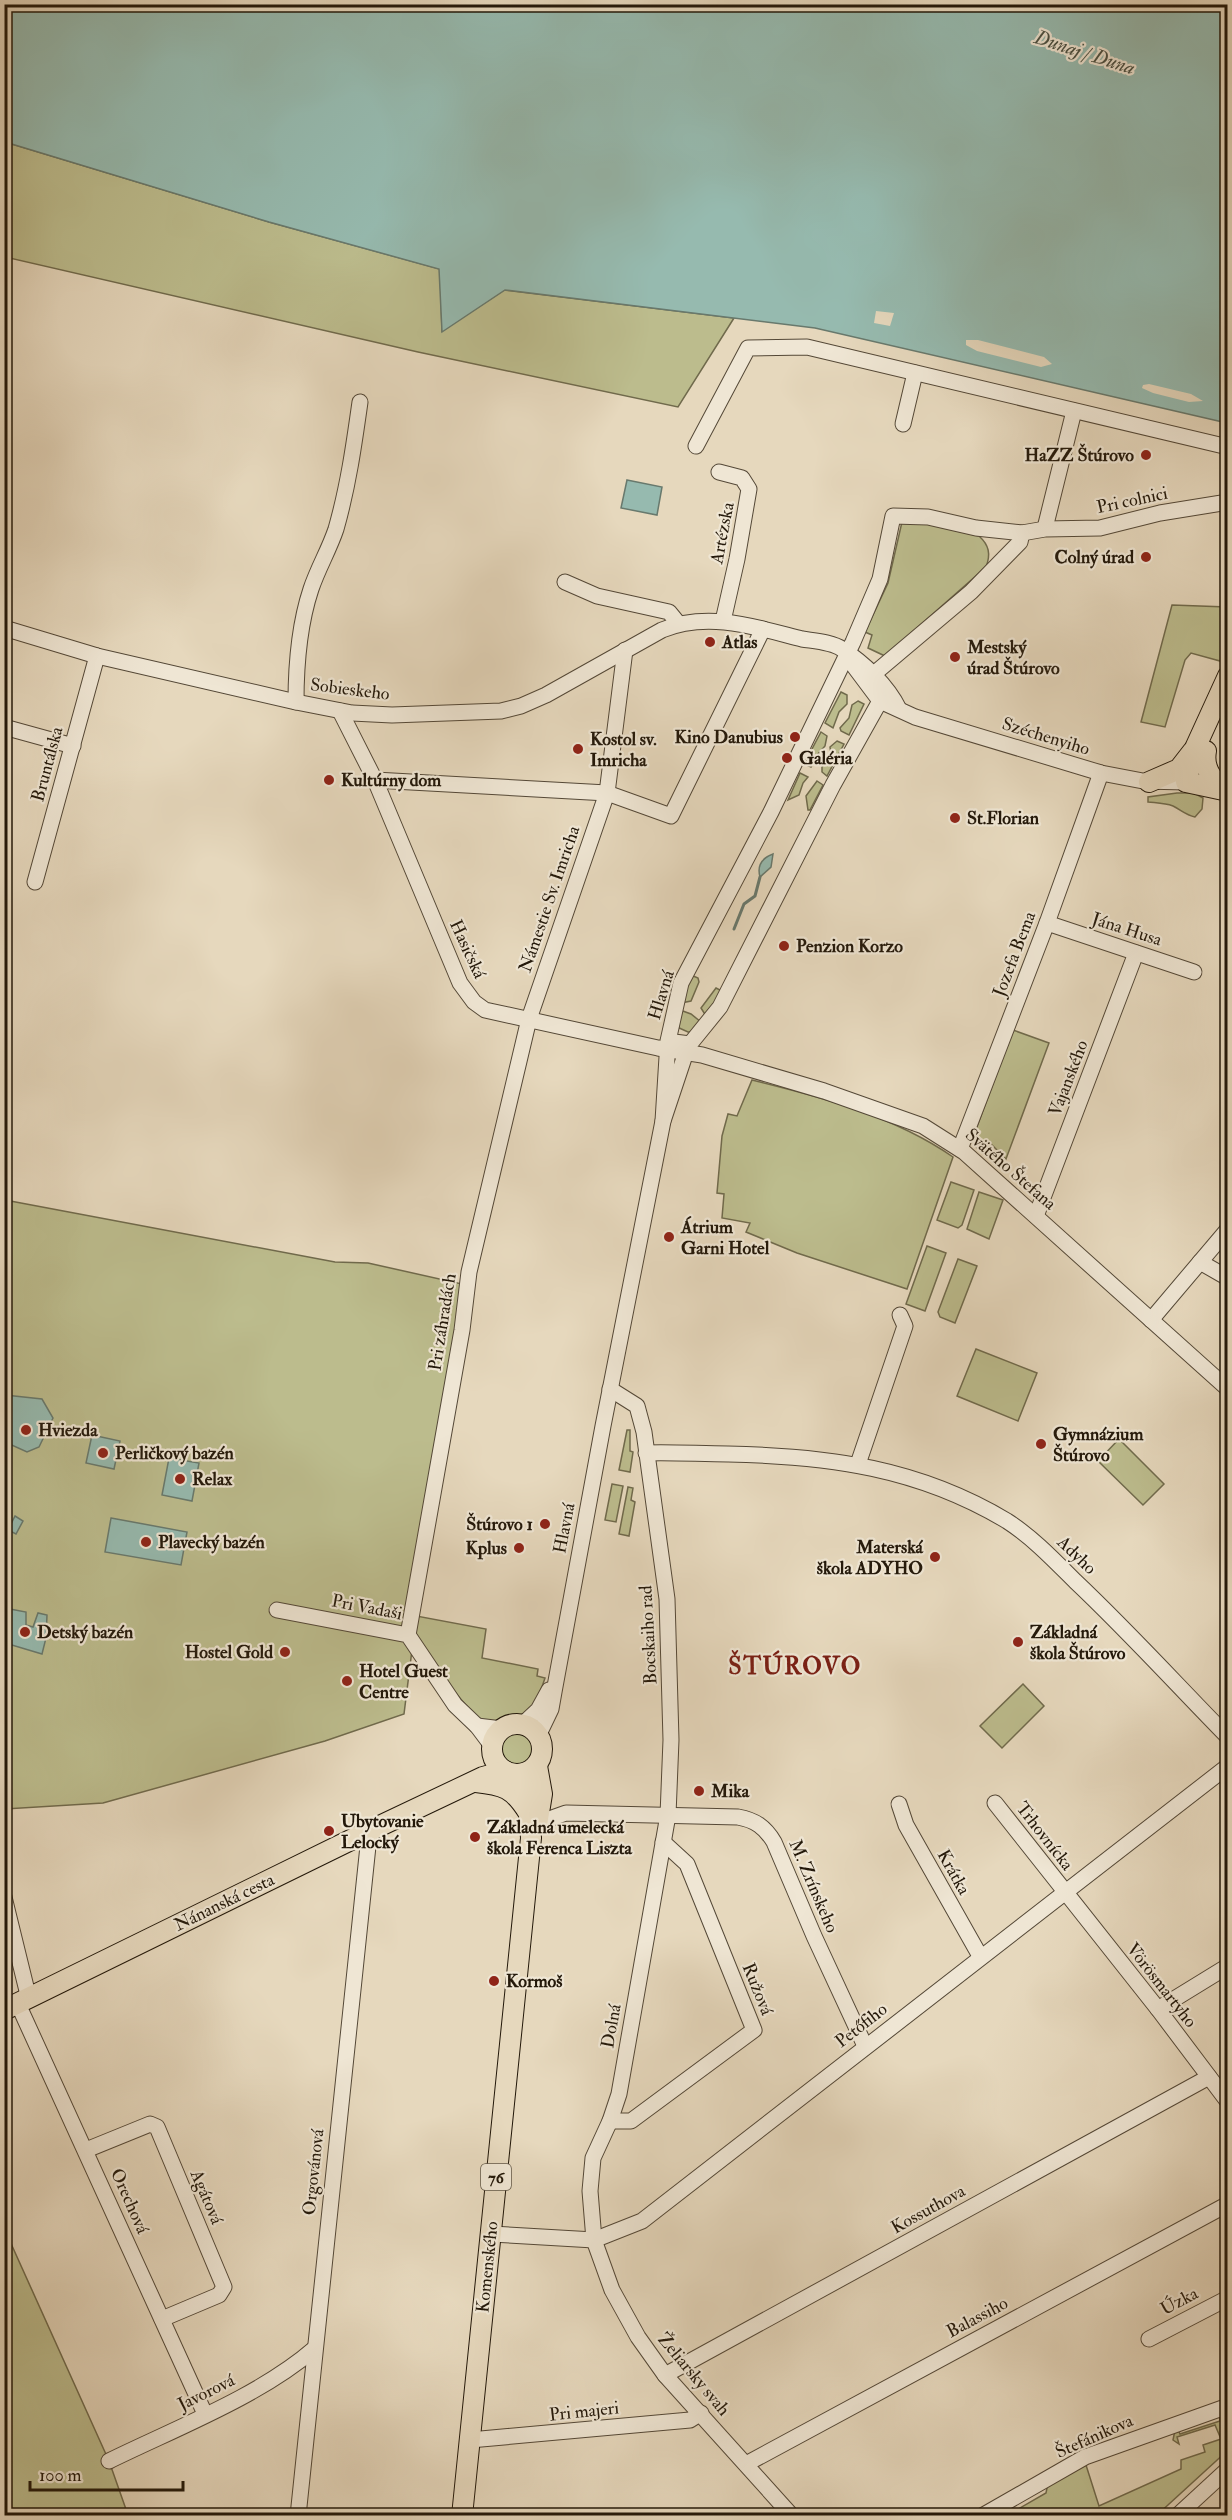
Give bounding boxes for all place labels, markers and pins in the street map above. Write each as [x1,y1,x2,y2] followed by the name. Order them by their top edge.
[1024,443,1134,467] place label: HaZZ Štúrovo
[1139,448,1153,462] marker: HaZZ Štúrovo
[1055,546,1134,569] place label: Colný úrad
[1139,550,1153,564] marker: Colný úrad
[721,631,757,654] place label: Atlas
[703,635,717,649] marker: Atlas
[966,636,1060,680] place label: Mestský úrad Štúrovo
[948,650,962,664] marker: Mestský úrad Štúrovo
[675,726,783,749] place label: Kino Danubius
[590,728,657,772] place label: Kostol sv. Imricha
[788,730,802,744] marker: Kino Danubius
[571,742,585,756] marker: Kostol sv. Imricha
[799,747,853,770] place label: Galéria
[780,751,794,765] marker: Galéria
[341,769,442,792] place label: Kultúrny dom
[322,773,336,787] marker: Kultúrny dom
[967,807,1040,830] place label: St.Florian
[948,811,962,825] marker: St.Florian
[796,935,903,958] place label: Penzion Korzo
[777,939,791,953] marker: Penzion Korzo
[680,1215,770,1260] place label: Átrium Garni Hotel
[662,1230,676,1244] marker: Átrium Garni Hotel
[38,1419,98,1442] place label: Hviezda
[19,1423,33,1437] marker: Hviezda
[1053,1423,1144,1467] place label: Gymnázium Štúrovo
[1034,1437,1048,1451] marker: Gymnázium Štúrovo
[115,1442,235,1465] place label: Perličkový bazén
[96,1446,110,1460] marker: Perličkový bazén
[192,1468,233,1491] place label: Relax
[173,1472,187,1486] marker: Relax
[466,1512,533,1536] place label: Štúrovo 1
[538,1517,552,1531] marker: Štúrovo 1
[158,1531,265,1554] place label: Plavecký bazén
[139,1535,153,1549] marker: Plavecký bazén
[817,1536,924,1580] place label: Materská škola ADYHO
[465,1537,507,1560] place label: Kplus
[512,1541,526,1555] marker: Kplus
[928,1550,942,1564] marker: Materská škola ADYHO
[37,1621,134,1644] place label: Detský bazén
[1030,1621,1126,1665] place label: Základná škola Štúrovo
[18,1625,32,1639] marker: Detský bazén
[1011,1635,1025,1649] marker: Základná škola Štúrovo
[185,1641,273,1664] place label: Hostel Gold
[278,1645,292,1659] marker: Hostel Gold
[359,1660,448,1704] place label: Hotel Guest Centre
[340,1674,354,1688] marker: Hotel Guest Centre
[710,1780,750,1803] place label: Mika
[692,1784,706,1798] marker: Mika
[341,1810,424,1854] place label: Ubytovanie Lelocký
[487,1816,633,1860] place label: Základná umelecká škola Ferenca Liszta
[322,1824,336,1838] marker: Ubytovanie Lelocký
[468,1830,482,1844] marker: Základná umelecká škola Ferenca Liszta
[506,1970,562,1993] place label: Kormoš
[487,1974,501,1988] marker: Kormoš

